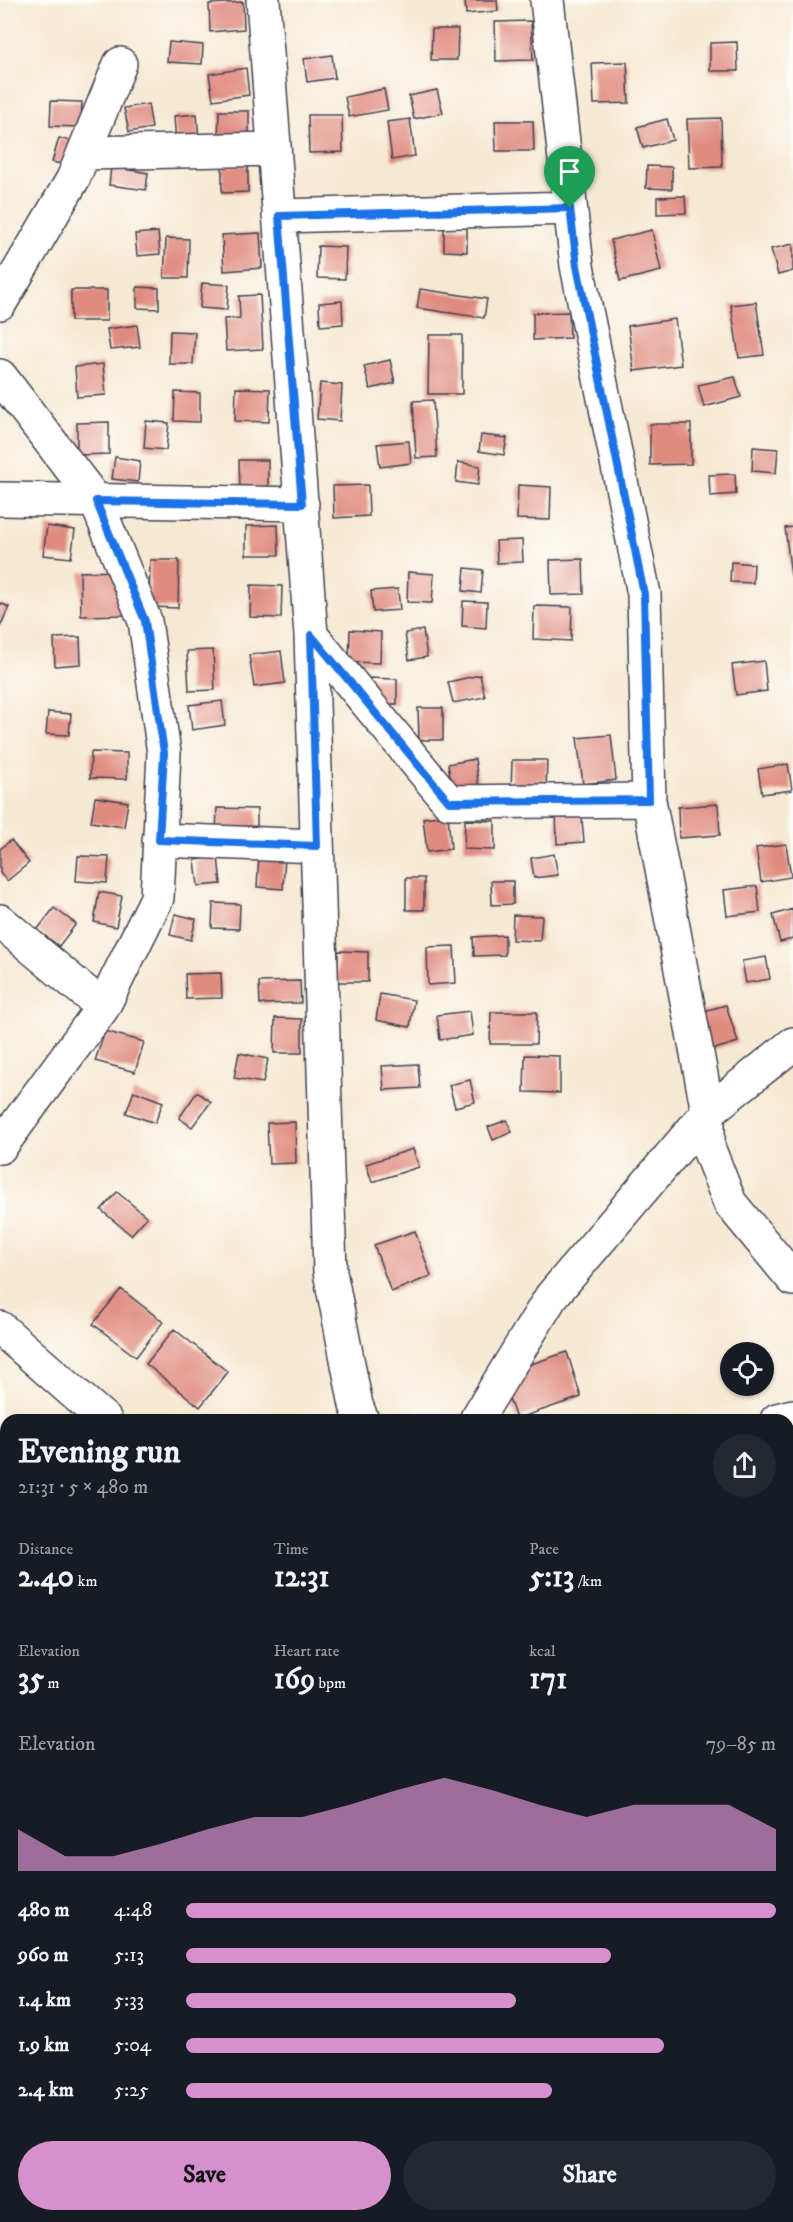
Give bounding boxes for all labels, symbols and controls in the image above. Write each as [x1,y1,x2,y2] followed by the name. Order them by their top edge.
[544,146,595,208] pin
[553,155,586,188] icon: arrive
[720,1342,774,1396] map controls
[720,1342,774,1396] button: locate
[18,1432,180,1473] text: Evening run
[713,1434,776,1497] button: share
[18,1475,148,1500] text: 21:31 · 5 × 480 m
[18,1539,73,1559] text: Distance
[274,1539,308,1559] text: Time
[529,1539,559,1559] text: Pace
[18,1559,74,1596] text: 2.40
[274,1559,329,1596] text: 12:31
[529,1559,574,1596] text: 5:13
[74,1571,97,1591] text: km
[574,1571,602,1591] text: /km
[18,1641,80,1661] text: Elevation
[274,1641,339,1661] text: Heart rate
[529,1641,556,1661] text: kcal
[18,1661,44,1698] text: 35
[274,1661,315,1698] text: 169
[529,1661,567,1698] text: 171
[44,1673,60,1693] text: m
[315,1673,346,1693] text: bpm
[18,1732,95,1757] text: Elevation
[706,1732,776,1757] text: 79–85 m
[18,1898,70,1923] text: 480 m
[114,1898,152,1923] text: 4:48
[18,1943,68,1968] text: 960 m
[114,1943,144,1968] text: 5:13
[18,1988,71,2013] text: 1.4 km
[114,1988,144,2013] text: 5:33
[18,2033,69,2058] text: 1.9 km
[114,2033,151,2058] text: 5:04
[18,2078,74,2103] text: 2.4 km
[114,2078,149,2103] text: 5:25
[18,2141,391,2210] button: Save
[403,2141,776,2210] button: Share

